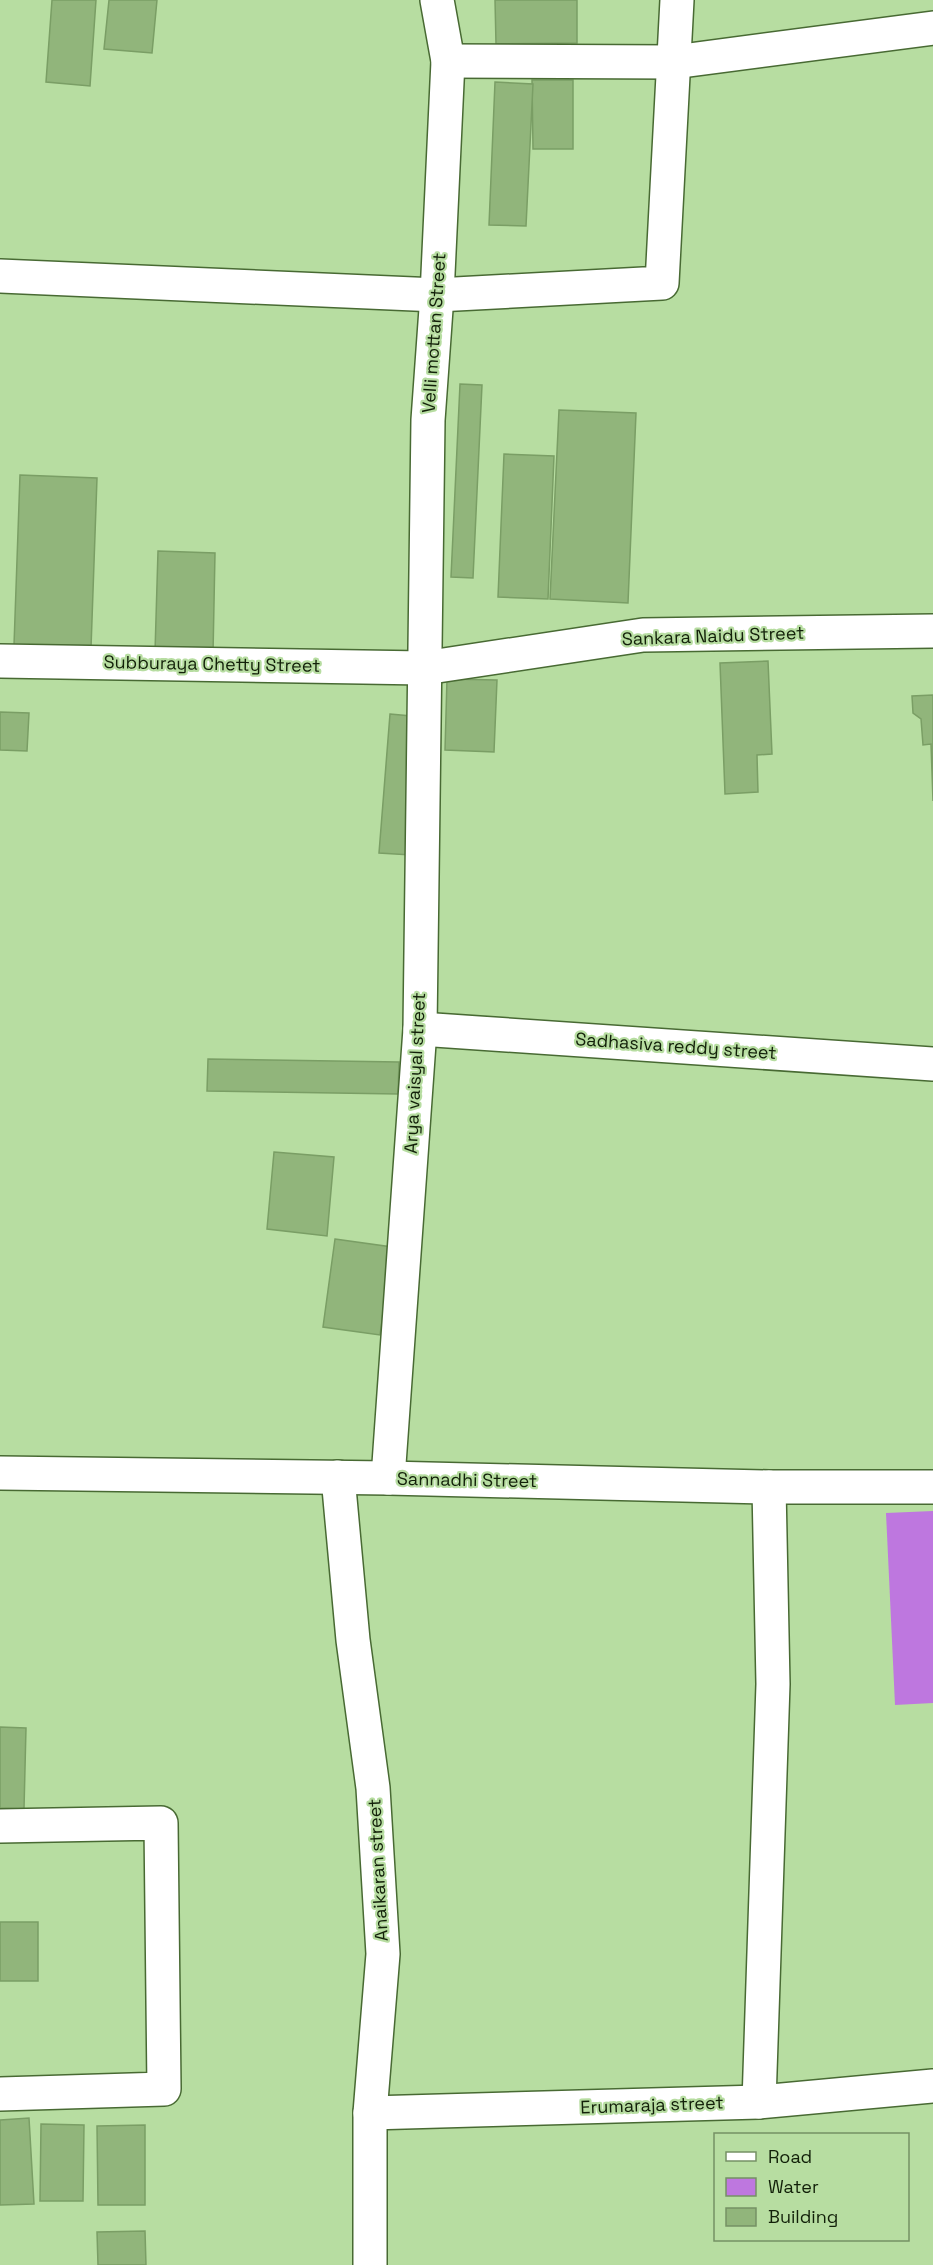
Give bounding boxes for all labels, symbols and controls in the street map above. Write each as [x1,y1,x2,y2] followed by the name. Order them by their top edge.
[416,252,451,414] street label: Velli mottan Street
[621,621,805,650] street label: Sankara Naidu Street
[103,650,321,677] street label: Subburaya Chetty Street
[399,992,430,1154] street label: Arya vaisyal street
[575,1027,777,1064] street label: Sadhasiva reddy street
[397,1467,537,1492] street label: Sannadhi Street
[362,1798,393,1942] street label: Anaikaran street
[580,2091,724,2118] street label: Erumaraja street
[714,2133,909,2241] legend
[768,2145,812,2168] text: Road
[768,2175,819,2198] text: Water
[768,2205,838,2228] text: Building

